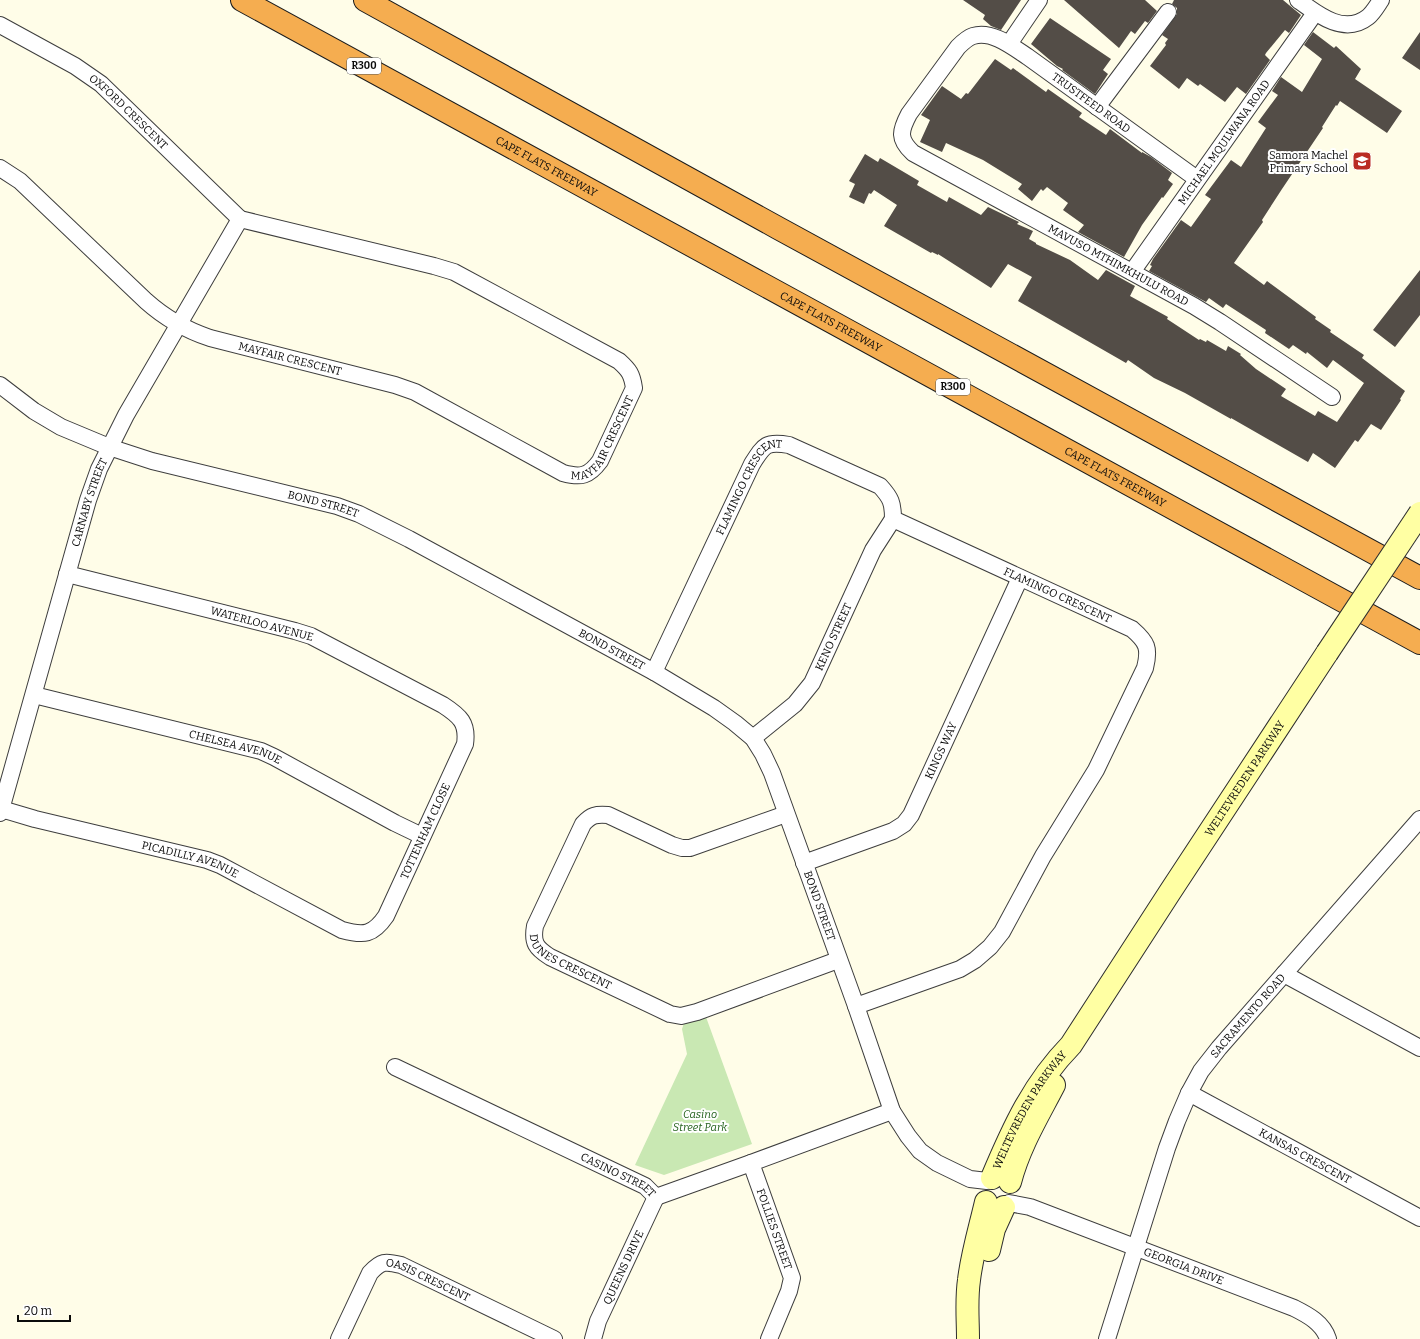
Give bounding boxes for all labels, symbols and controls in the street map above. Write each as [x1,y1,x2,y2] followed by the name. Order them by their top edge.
[347,58,381,74] road number: R300
[1049,70,1133,136] street label: TRUSTFEED ROAD
[87,71,171,152] street label: OXFORD CRESCENT
[1175,77,1272,207] street label: MICHAEL MQULWANA ROAD
[493,133,601,200] street label: CAPE FLATS FREEWAY
[1269,149,1348,175] place label: Samora Machel Primary School
[1351,150,1373,172] school or university icon: Samora Machel Primary School
[1046,221,1191,308] street label: MAVUSO MTHIMKHULU ROAD
[778,288,885,355] street label: CAPE FLATS FREEWAY
[237,339,344,378] street label: MAYFAIR CRESCENT
[936,379,970,395] road number: R300
[570,393,636,482] street label: MAYFAIR CRESCENT
[713,437,783,537] street label: FLAMINGO CRESCENT
[1062,444,1169,510] street label: CAPE FLATS FREEWAY
[69,456,110,548] street label: CARNABY STREET
[286,488,361,520] street label: BOND STREET
[1002,564,1114,625] street label: FLAMINGO CRESCENT
[812,600,855,672] street label: KENO STREET
[209,604,315,644] street label: WATERLOO AVENUE
[577,626,648,673] street label: BOND STREET
[1202,717,1288,838] street label: WELTEVREDEN PARKWAY
[922,719,960,781] street label: KINGS WAY
[188,727,284,767] street label: CHELSEA AVENUE
[397,781,453,881] street label: TOTTENHAM CLOSE
[140,838,241,880] street label: PICADILLY AVENUE
[801,869,839,943] street label: BOND STREET
[527,933,614,992] street label: DUNES CRESCENT
[1207,971,1288,1060] street label: SACRAMENTO ROAD
[990,1047,1070,1171] street label: WELTEVREDEN PARKWAY
[673,1108,728,1134] park label: Casino Street Park
[1257,1126,1354,1186] street label: KANSAS CRESCENT
[579,1150,659,1200] street label: CASINO STREET
[754,1187,795,1272] street label: FOLLIES STREET
[600,1228,646,1306] street label: QUEENS DRIVE
[1142,1245,1226,1287] street label: GEORGIA DRIVE
[385,1256,473,1304] street label: OASIS CRESCENT
[18,1297,70,1323] scale bar
[24,1304,53,1318] text: 20 m

